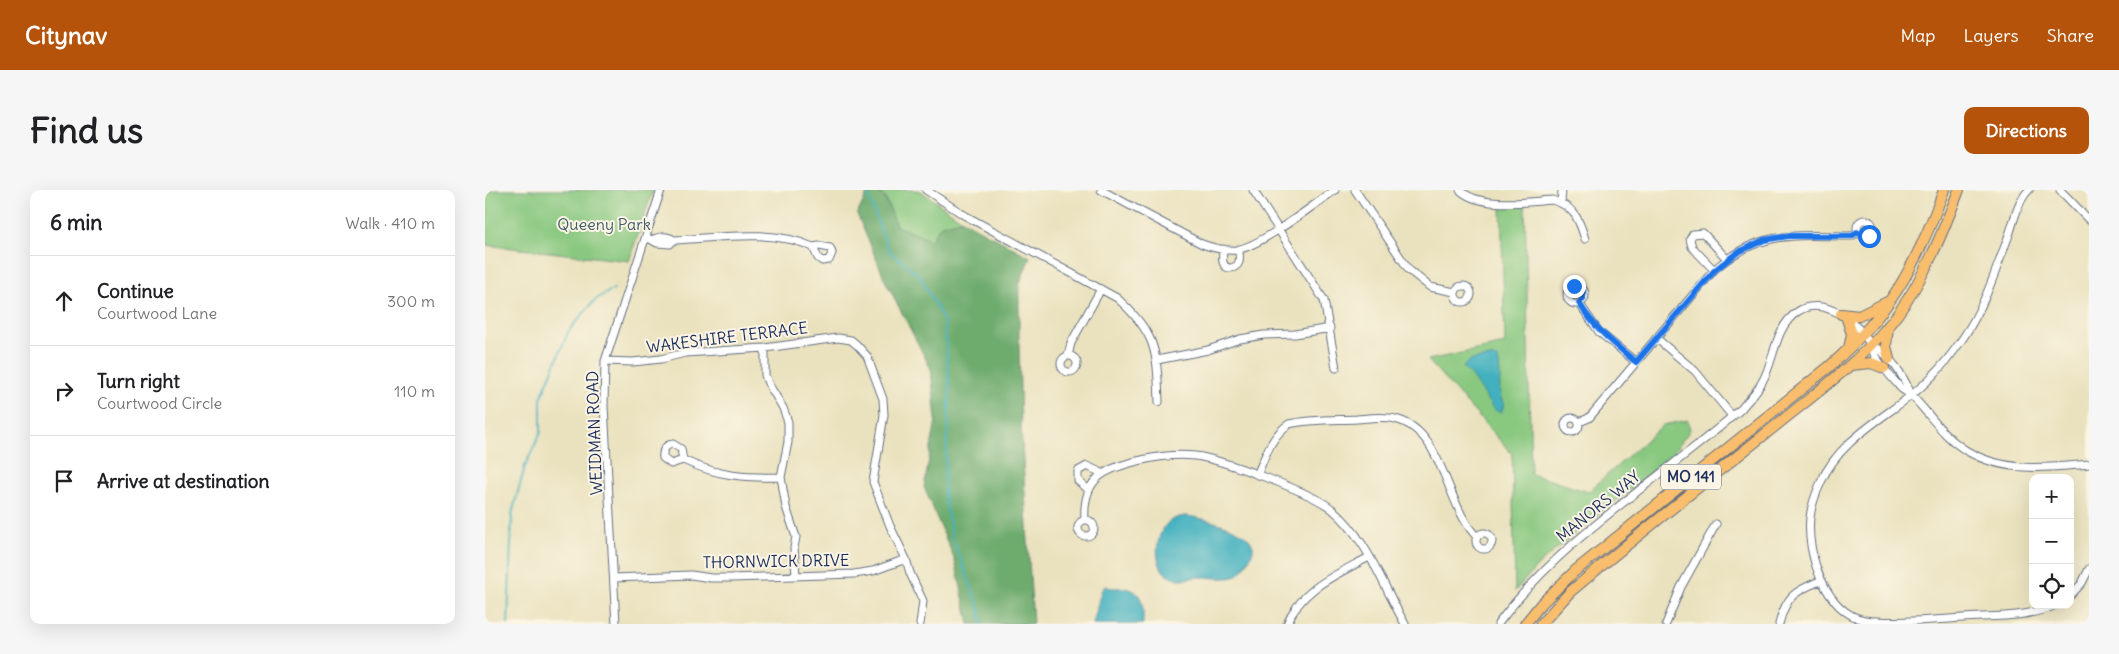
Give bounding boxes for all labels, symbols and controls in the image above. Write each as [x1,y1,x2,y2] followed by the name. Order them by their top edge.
[25,20,107,50] text: Citynav
[1900,24,1935,47] text: Map
[1963,24,2019,47] text: Layers
[2047,24,2094,47] text: Share
[1964,107,2089,154] button: Directions
[30,108,143,152] text: Find us
[50,209,102,236] text: 6 min
[345,213,435,233] text: Walk · 410 m
[557,214,651,234] park label: Queeny Park
[1858,225,1881,248] route start
[1563,275,1586,298] route end
[97,279,174,303] text: Continue
[50,287,78,315] icon: ahead
[387,291,435,311] text: 300 m
[97,303,217,323] text: Courtwood Lane
[645,317,809,357] street label: WAKESHIRE TERRACE
[97,369,180,393] text: Turn right
[582,370,606,496] street label: WEIDMAN ROAD
[50,377,78,405] icon: right
[394,381,435,401] text: 110 m
[97,393,222,413] text: Courtwood Circle
[1661,464,1721,490] road number: MO 141
[1552,466,1644,546] street label: MANORS WAY
[50,467,78,495] icon: arrive
[97,469,270,493] text: Arrive at destination
[2029,474,2074,609] map controls
[2029,474,2074,519] button: +
[2029,519,2074,564] button: −
[702,550,850,572] street label: THORNWICK DRIVE
[2029,564,2074,609] button: locate

